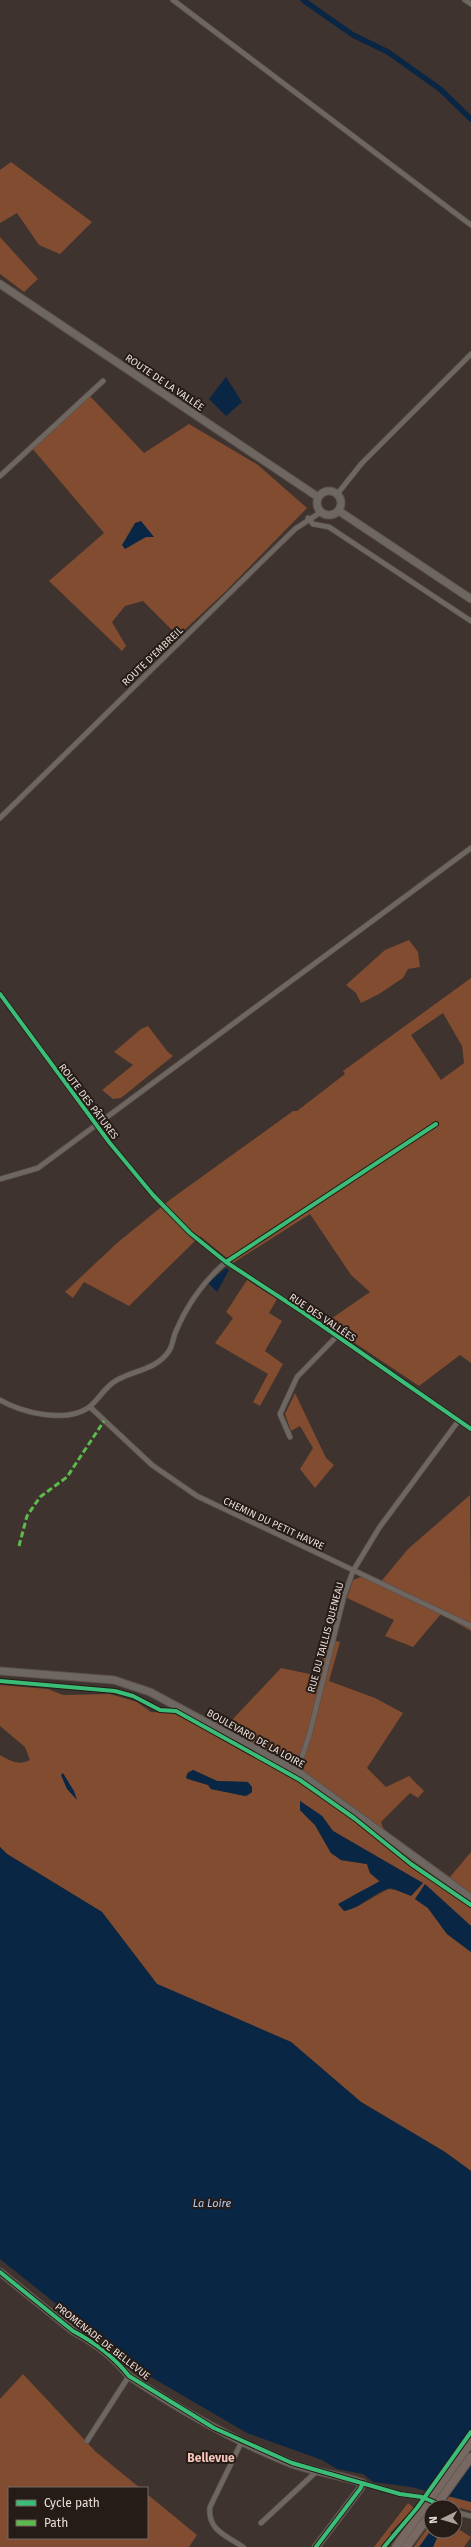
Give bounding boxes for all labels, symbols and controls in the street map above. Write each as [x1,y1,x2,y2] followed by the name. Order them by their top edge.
[123,350,207,414] street label: ROUTE DE LA VALLÉE
[120,625,186,689] street label: ROUTE D'EMBREIL
[56,1061,122,1142] street label: ROUTE DES PÂTURES
[287,1290,360,1345] street label: RUE DES VALLÉES
[221,1495,326,1553] street label: CHEMIN DU PETIT HAVRE
[305,1581,347,1694] street label: RUE DU TAILLIS QUENEAU
[205,1707,306,1771] street label: BOULEVARD DE LA LOIRE
[193,2197,231,2210] water label: La Loire
[52,2301,152,2383] street label: PROMENADE DE BELLEVUE
[187,2451,235,2465] district label: Bellevue
[8,2487,148,2539] legend
[44,2496,100,2510] text: Cycle path
[423,2499,463,2539] north arrow
[44,2516,68,2530] text: Path
[427,2516,440,2524] text: N

